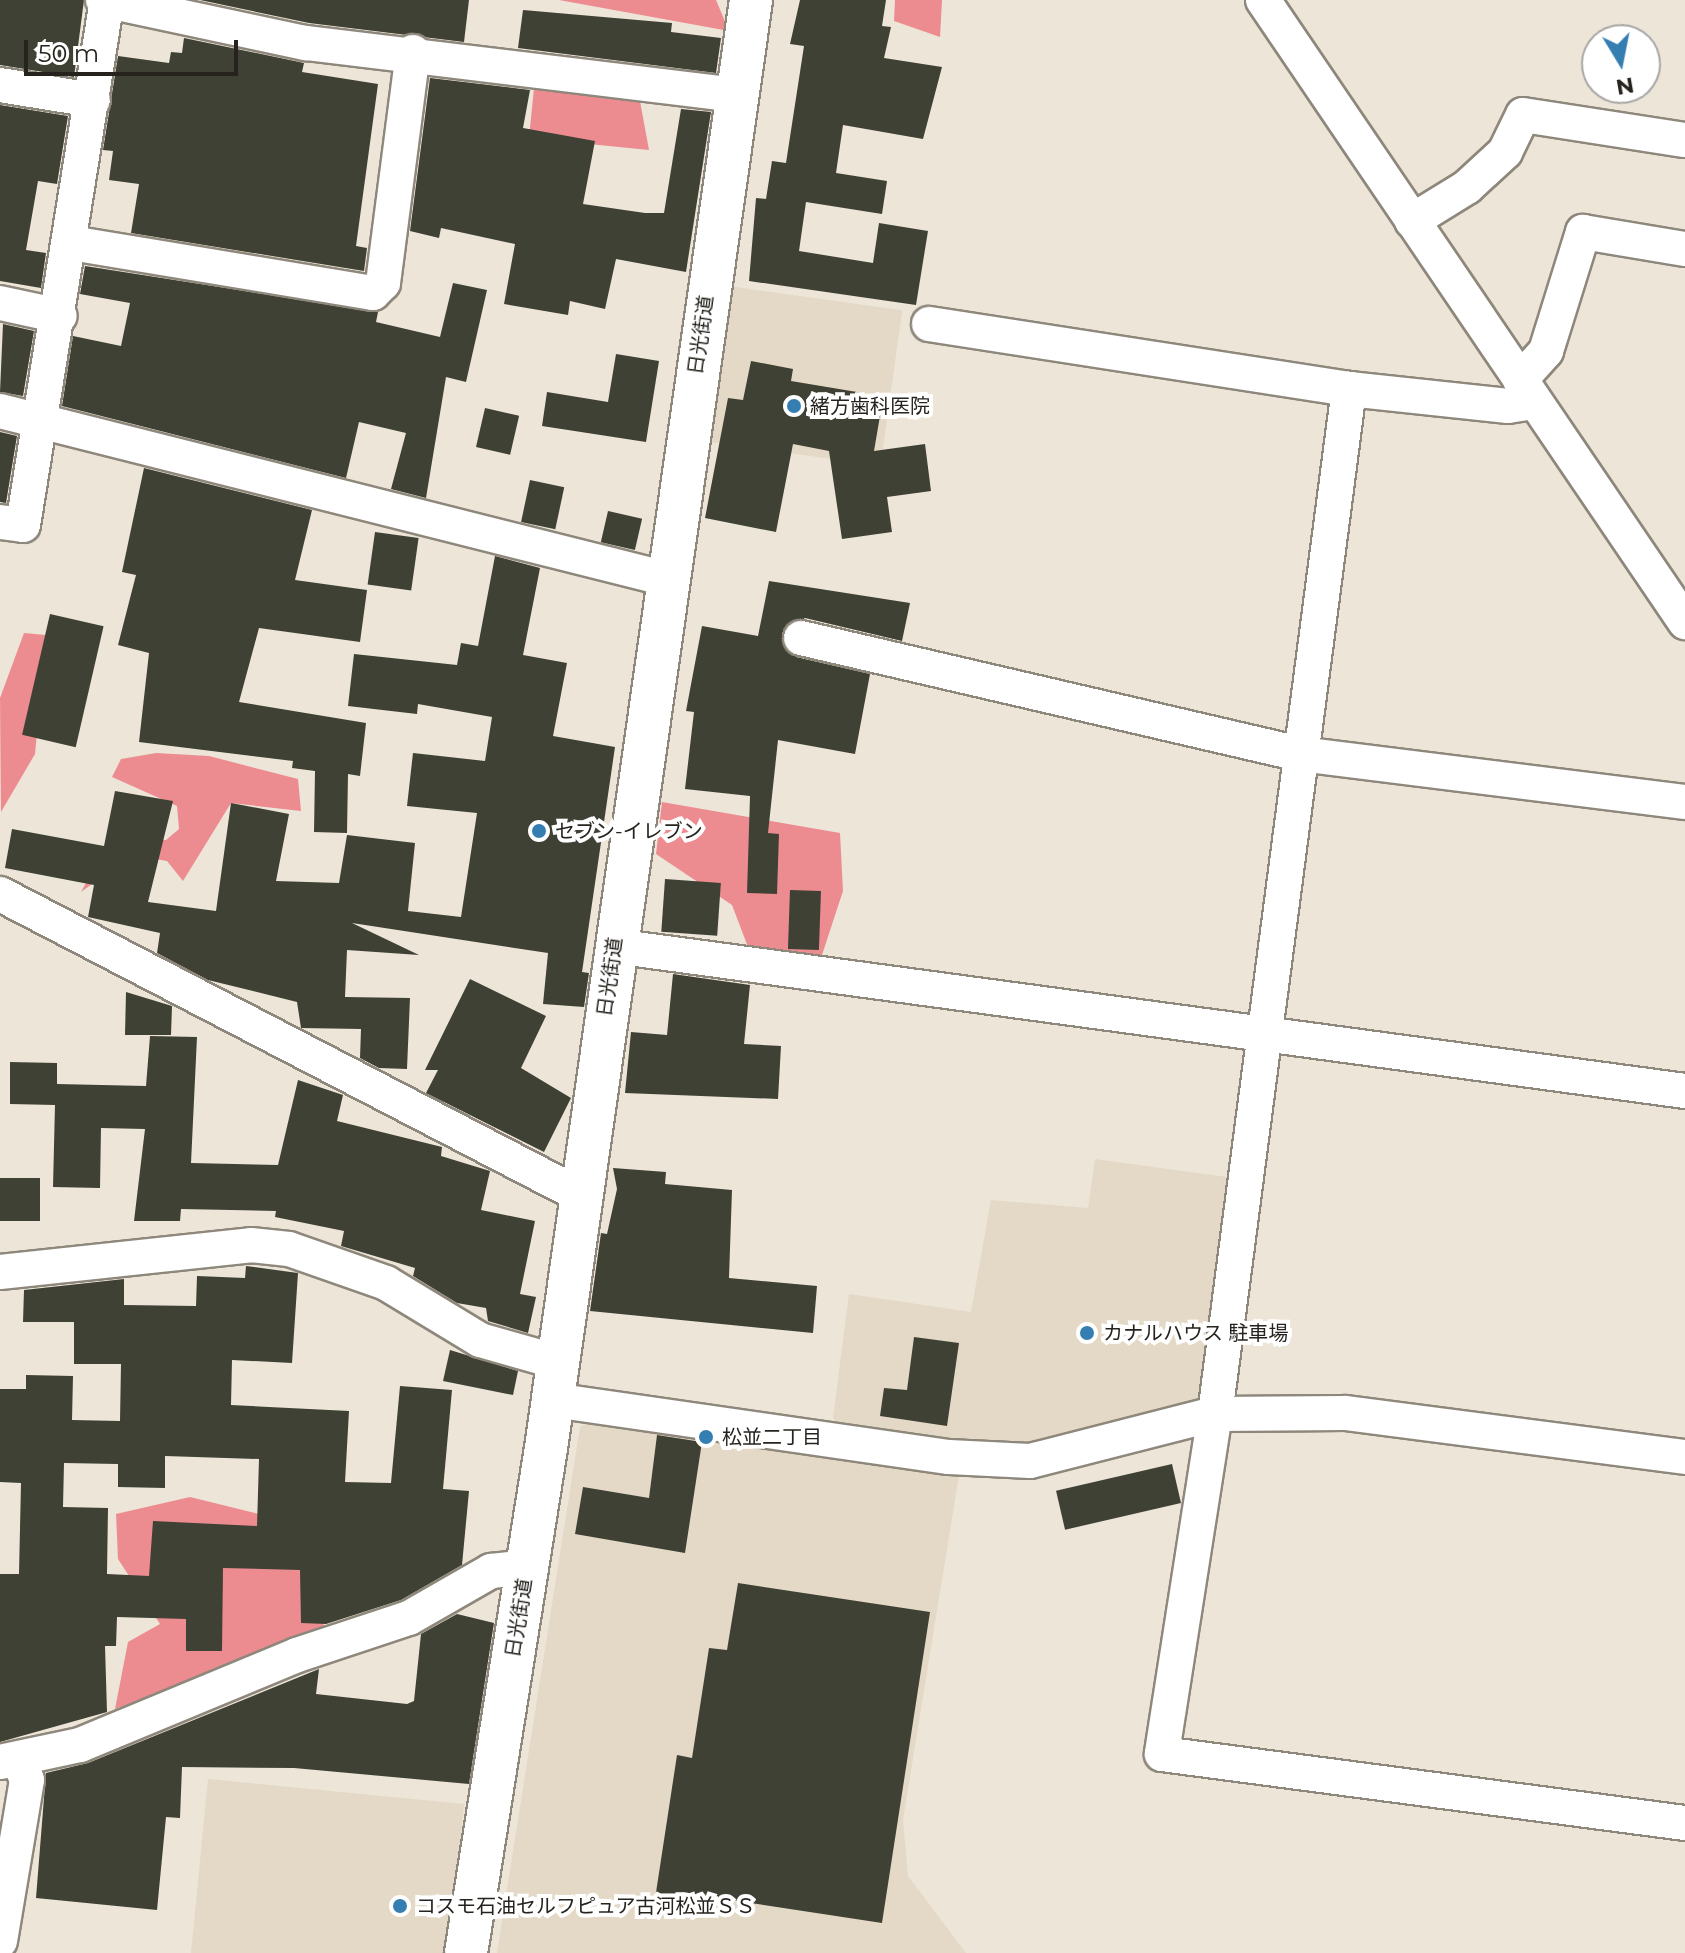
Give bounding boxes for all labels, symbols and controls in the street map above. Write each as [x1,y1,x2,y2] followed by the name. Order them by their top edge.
[28,24,242,74] scale bar
[1581,24,1661,104] north arrow
[38,39,99,68] text: 50 m
[1614,71,1636,101] text: N
[684,294,718,376] street label: 日光街道
[810,394,930,418] place label: 緒方歯科医院
[785,397,803,415] marker: 緒方歯科医院
[555,819,703,843] place label: セブン-イレブン
[530,822,548,840] marker: セブン-イレブン
[593,936,627,1018] street label: 日光街道
[1103,1321,1288,1345] place label: カナルハウス 駐車場
[1078,1324,1096,1342] marker: カナルハウス 駐車場
[722,1425,822,1449] place label: 松並二丁目
[697,1428,715,1446] marker: 松並二丁目
[501,1577,537,1659] street label: 日光街道
[416,1894,756,1918] place label: コスモ石油セルフピュア古河松並ＳＳ
[391,1897,409,1915] marker: コスモ石油セルフピュア古河松並ＳＳ

